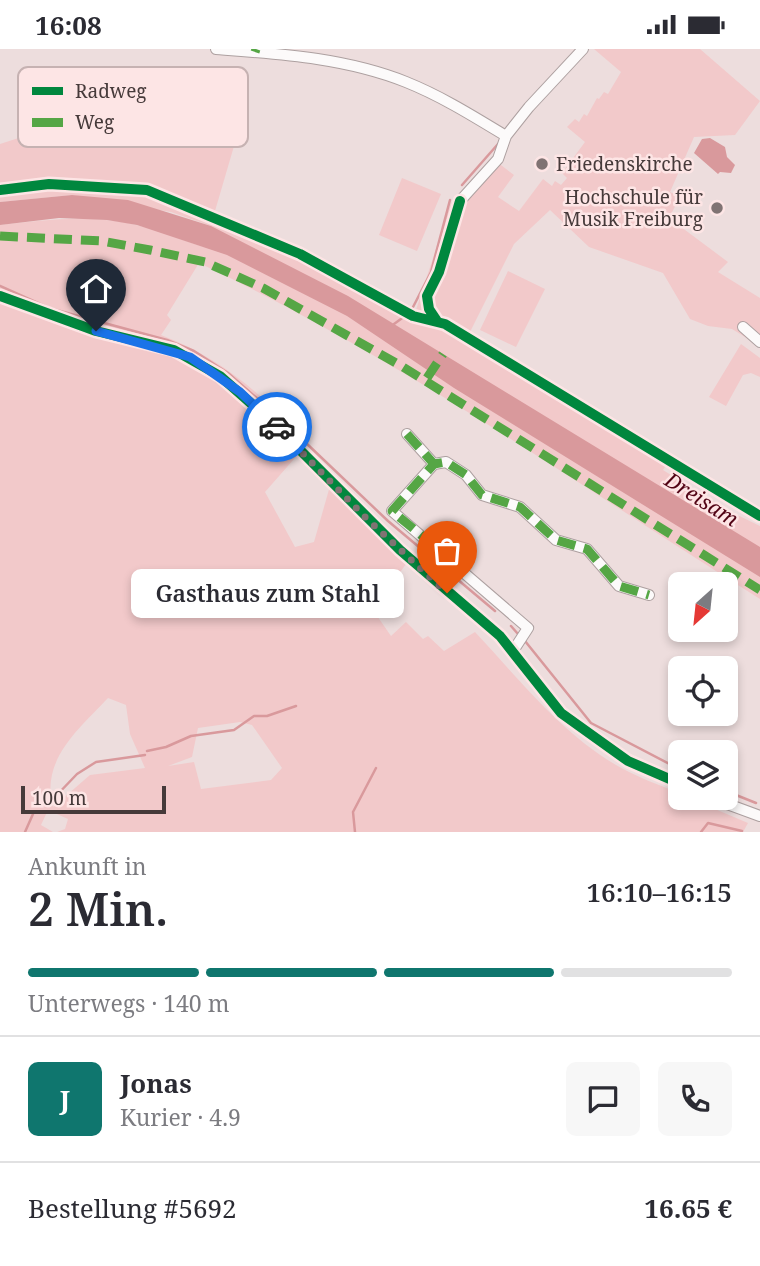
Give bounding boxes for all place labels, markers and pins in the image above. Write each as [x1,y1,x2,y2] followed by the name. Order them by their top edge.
[556,151,693,177] place label: Friedenskirche
[534,156,550,172] marker: Friedenskirche
[563,184,703,232] place label: Hochschule für Musik Freiburg
[709,200,725,216] marker: Hochschule für Musik Freiburg
[66,259,126,331] pin
[417,521,477,593] pin
[132,569,405,617] callout: Gasthaus zum Stahl

